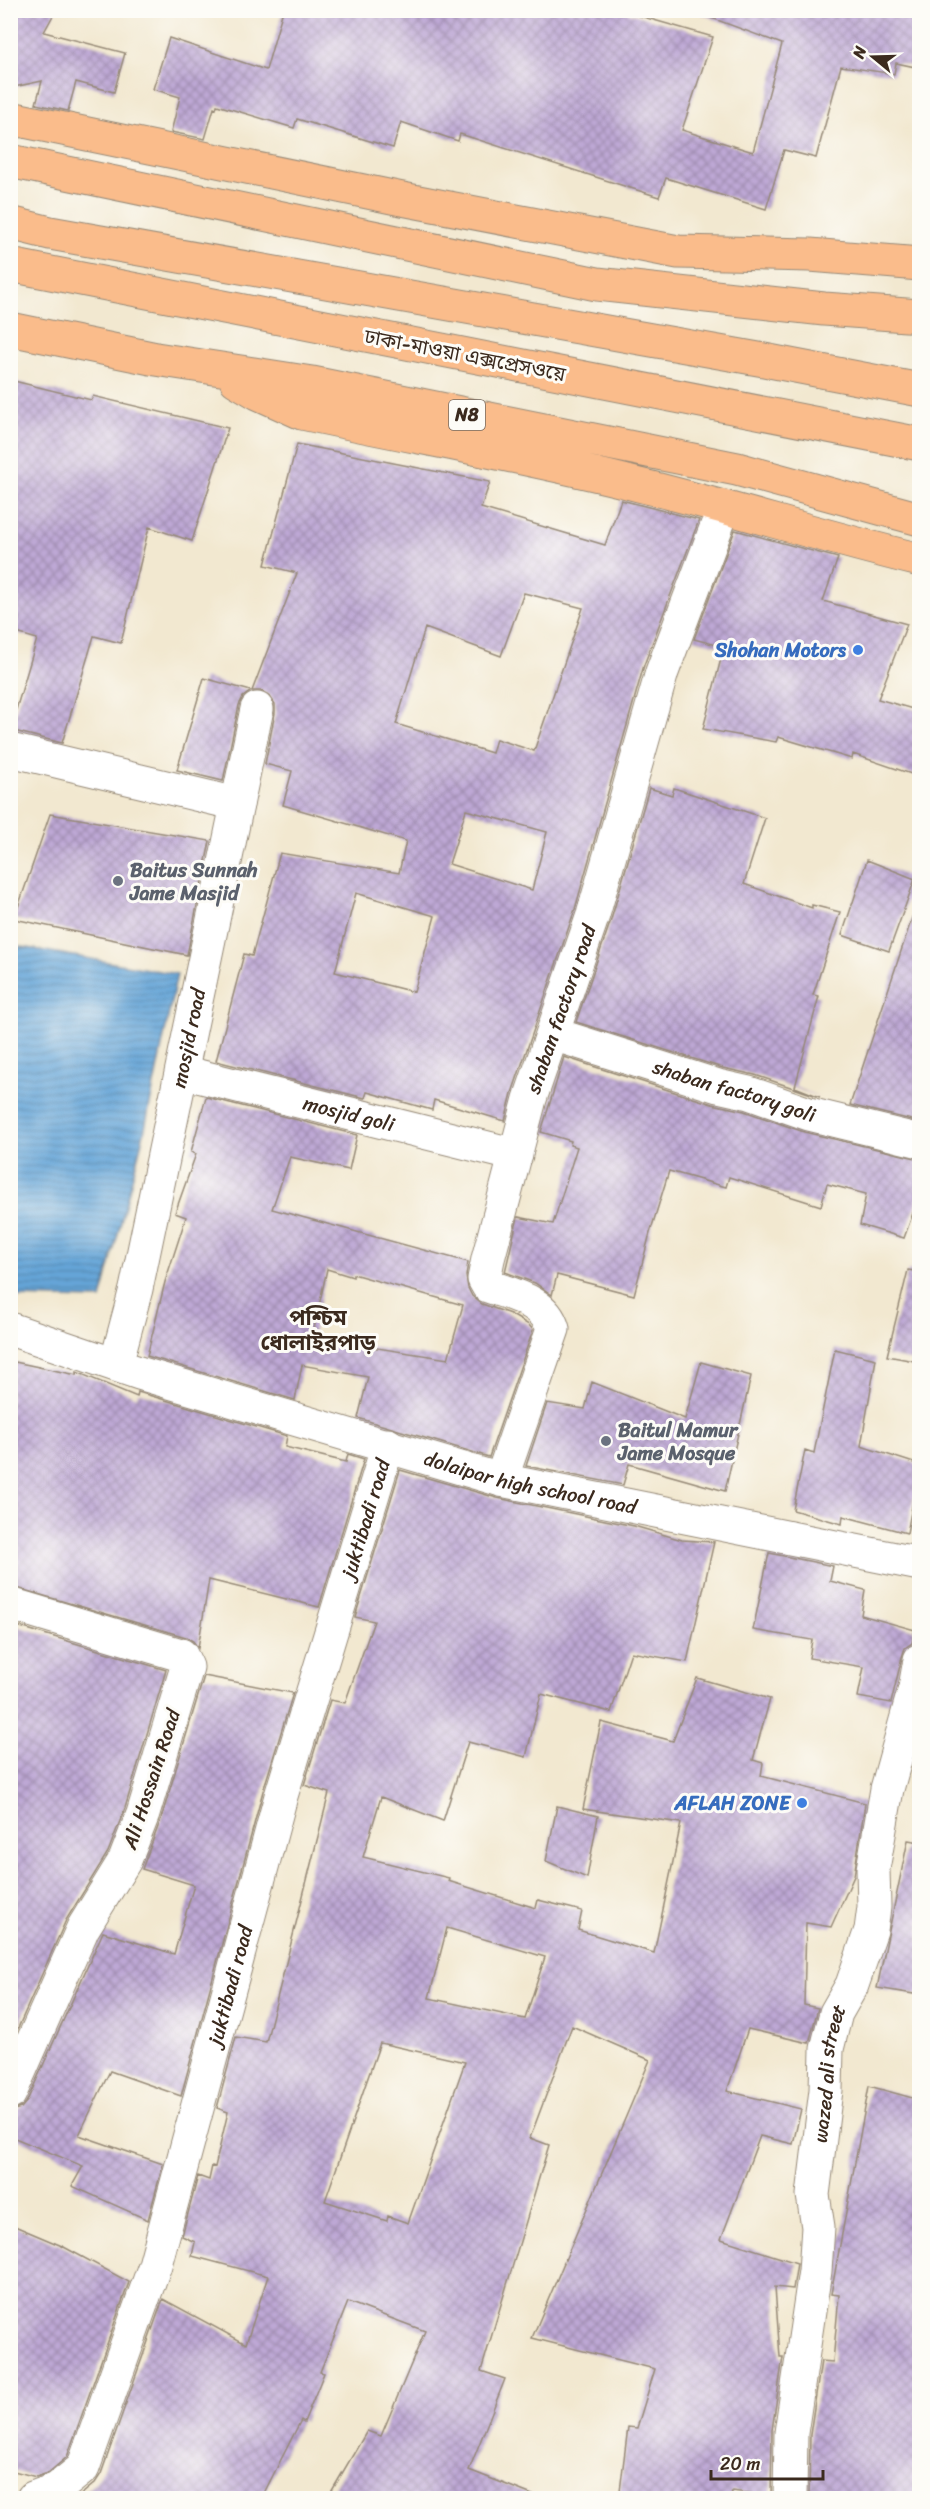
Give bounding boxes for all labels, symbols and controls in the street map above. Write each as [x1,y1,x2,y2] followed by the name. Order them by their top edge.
[843,27,903,87] north arrow
[843,41,875,63] text: N
[360,319,569,392] street label: ঢাকা-মাওয়া এক্সপ্রেসওয়ে
[449,400,485,430] road number: N8
[714,633,847,668] place label: Shohan Motors
[851,643,865,657] marker: Shohan Motors
[129,853,258,911] place label: Baitus Sunnah Jame Masjid
[111,874,125,888] marker: Baitus Sunnah Jame Masjid
[516,919,607,1099] street label: shaban factory road
[161,984,217,1091] street label: mosjid road
[647,1049,820,1133] street label: shaban factory goli
[299,1086,400,1143] street label: mosjid goli
[260,1298,377,1362] district label: পশ্চিম ধোলাইরপাড়
[617,1413,739,1471] place label: Baitul Mamur Jame Mosque
[599,1434,613,1448] marker: Baitul Mamur Jame Mosque
[420,1441,641,1525] street label: dolaipar high school road
[330,1454,401,1586] street label: juktibadi road
[112,1703,191,1855] street label: Ali Hossain Road
[673,1786,792,1821] place label: AFLAH ZONE
[795,1796,809,1810] marker: AFLAH ZONE
[197,1920,264,2053] street label: juktibadi road
[803,1997,856,2145] street label: wazed ali street
[711,2443,824,2481] scale bar
[720,2448,760,2480] text: 20 m

